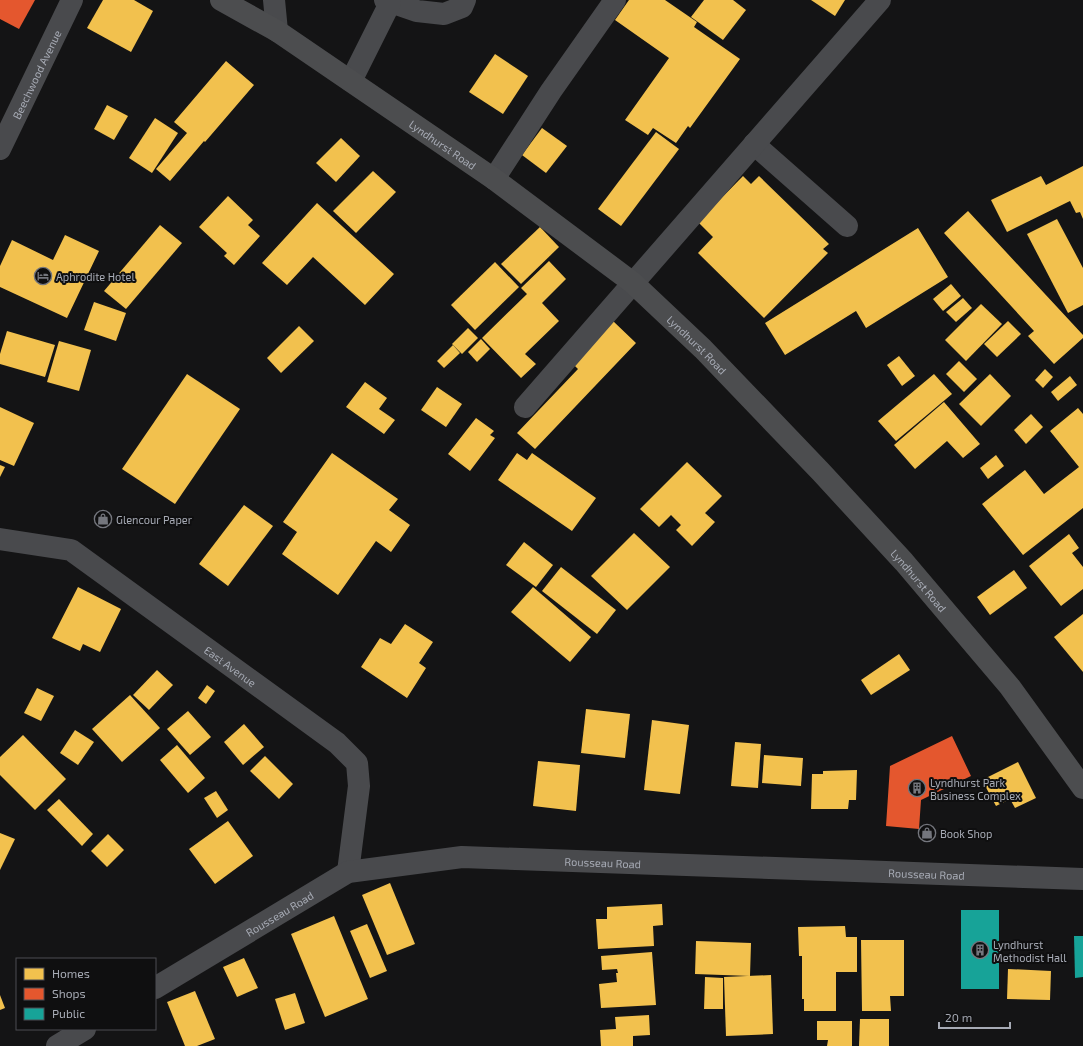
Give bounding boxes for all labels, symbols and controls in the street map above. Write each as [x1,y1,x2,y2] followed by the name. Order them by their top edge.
[9,28,63,121] street label: Beechwood Avenue
[407,117,479,172] street label: Lyndhurst Road
[33,266,53,286] hotel icon: Aphrodite Hotel
[56,270,135,283] place label: Aphrodite Hotel
[665,312,730,376] street label: Lyndhurst Road
[93,509,113,529] shop icon: Glencour Paper
[116,513,193,526] place label: Glencour Paper
[889,546,950,614] street label: Lyndhurst Road
[202,643,259,689] street label: East Avenue
[930,776,1021,802] place label: Lyndhurst Park Business Complex
[907,778,927,798] building icon: Lyndhurst Park Business Complex
[917,823,937,843] shop icon: Book Shop
[940,827,992,840] place label: Book Shop
[564,854,641,870] street label: Rousseau Road
[888,866,965,881] street label: Rousseau Road
[243,888,315,939] street label: Rousseau Road
[993,938,1067,964] place label: Lyndhurst Methodist Hall
[970,940,990,960] building icon: Lyndhurst Methodist Hall
[16,958,156,1030] legend
[52,966,90,980] text: Homes
[52,986,86,1000] text: Shops
[939,1004,1010,1030] scale bar
[52,1006,85,1020] text: Public
[945,1010,972,1024] text: 20 m

